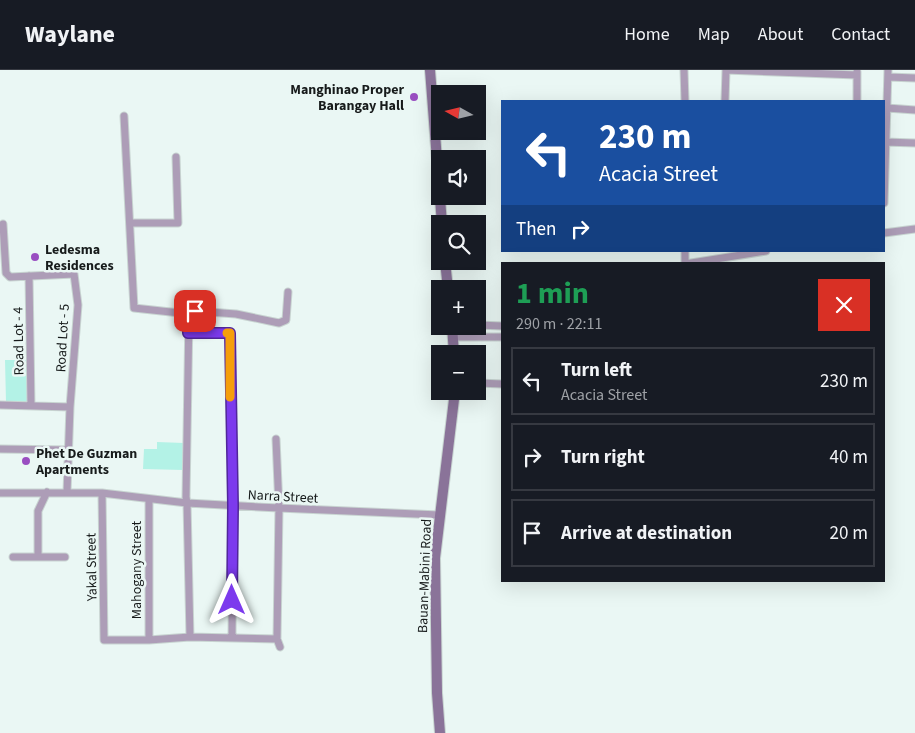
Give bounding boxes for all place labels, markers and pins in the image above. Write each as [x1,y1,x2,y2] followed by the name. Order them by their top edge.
[290,80,404,116] place label: Manghinao Proper Barangay Hall
[408,91,420,103] marker: Manghinao Proper Barangay Hall
[45,240,114,276] place label: Ledesma Residences
[29,251,41,263] marker: Ledesma Residences
[174,290,216,332] pin
[35,444,137,480] place label: Phet De Guzman Apartments
[20,455,32,467] marker: Phet De Guzman Apartments

